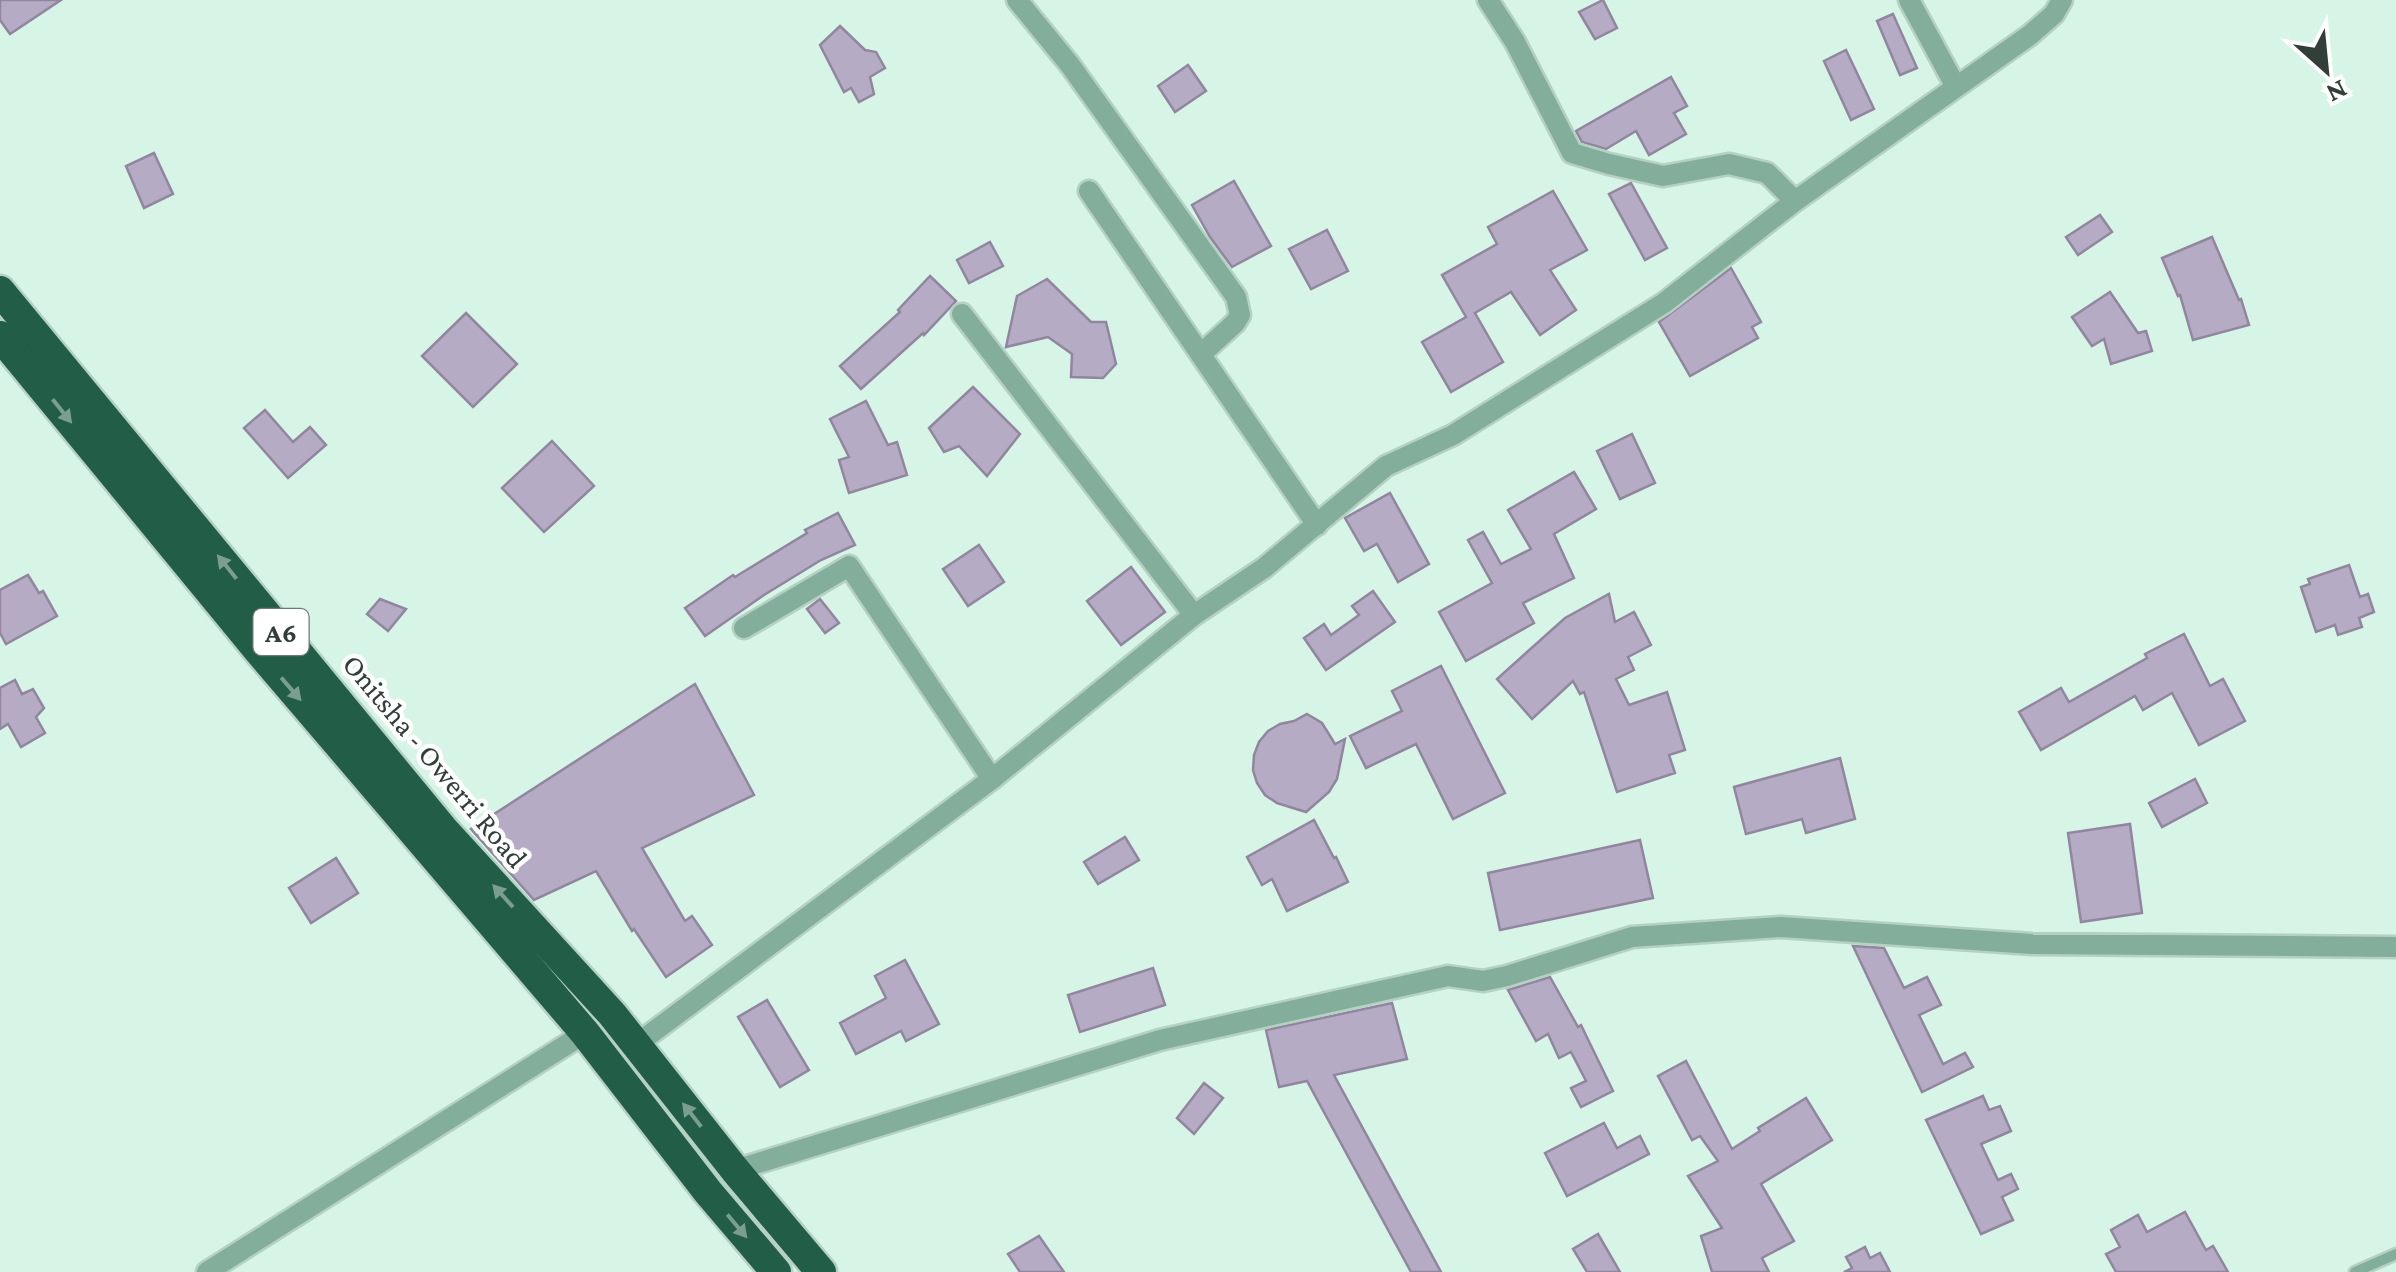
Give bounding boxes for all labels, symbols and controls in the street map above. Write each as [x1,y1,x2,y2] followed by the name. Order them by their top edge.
[2276,20,2376,120] north arrow
[2322,74,2353,110] text: N
[51,399,72,424] one-way arrow
[217,554,238,579] one-way arrow
[254,609,308,655] road number: A6
[336,647,534,874] street label: Onitsha - Owerri Road
[279,676,301,701] one-way arrow
[493,884,515,909] one-way arrow
[683,1102,703,1128] one-way arrow
[725,1213,747,1238] one-way arrow

